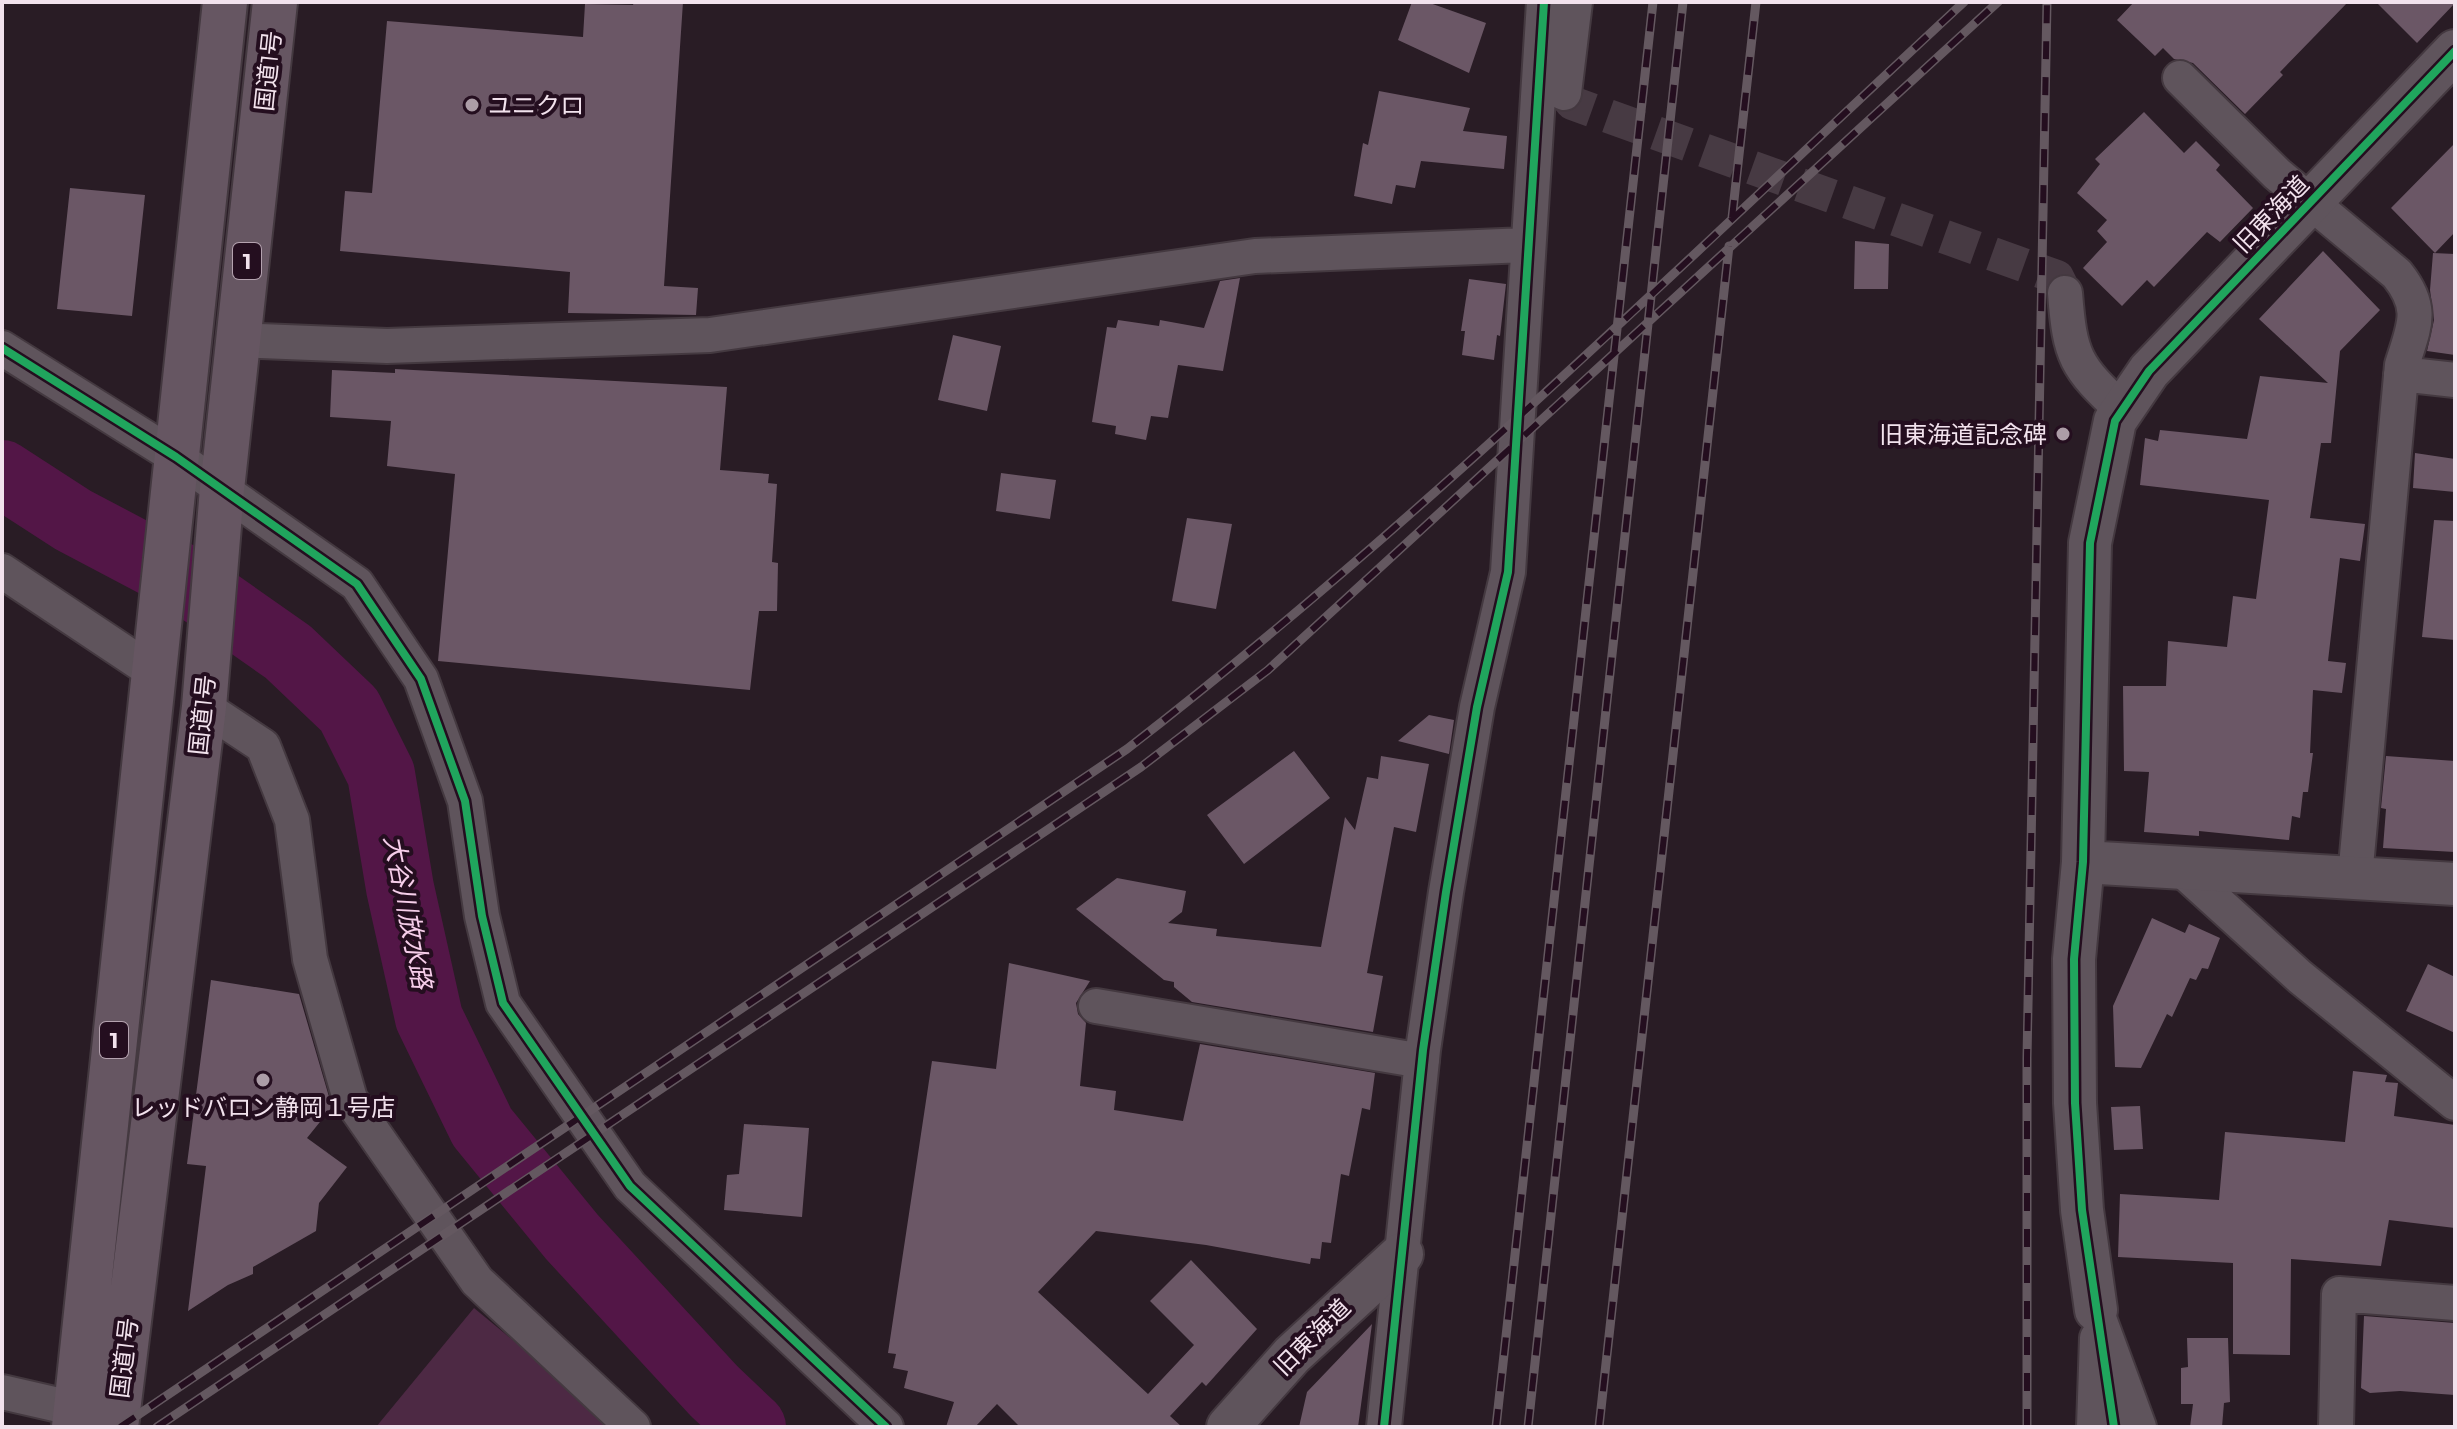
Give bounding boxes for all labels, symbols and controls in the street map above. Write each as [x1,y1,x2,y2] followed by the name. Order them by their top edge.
[249,29,287,113] street label: 国道1号
[488,91,584,120] place label: ユニクロ
[463,96,481,114] marker: ユニクロ
[2227,169,2315,259] street label: 旧東海道
[233,243,261,279] road number: 1
[1879,420,2047,449] place label: 旧東海道記念碑
[2054,425,2072,443] marker: 旧東海道記念碑
[183,673,221,757] street label: 国道1号
[377,832,439,994] water label: 大谷川放水路
[100,1022,128,1058] road number: 1
[254,1071,272,1089] marker: レッドバロン静岡１号店
[131,1093,395,1122] place label: レッドバロン静岡１号店
[1268,1293,1356,1381] street label: 旧東海道
[105,1316,143,1400] street label: 国道1号

